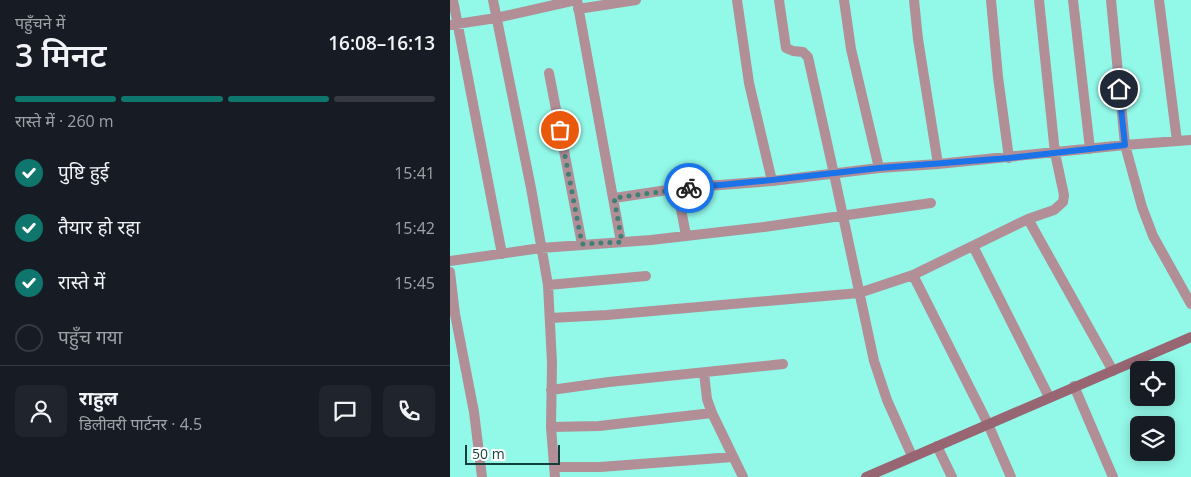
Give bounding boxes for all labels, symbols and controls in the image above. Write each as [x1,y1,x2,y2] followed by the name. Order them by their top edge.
[15,12,65,34] text: पहुँचने में
[328,30,435,56] text: 16:08–16:13
[15,33,107,76] text: 3 मिनट
[1098,68,1140,110] pin
[1105,75,1133,103] icon: home
[539,109,581,151] pin
[15,110,114,132] text: रास्ते में · 260 m
[546,116,574,144] icon: bag
[15,159,43,187] icon: check
[58,159,109,185] text: पुष्टि हुई
[394,162,435,184] text: 15:41
[664,163,714,213] courier
[675,174,703,202] icon: bike
[15,214,43,242] icon: check
[58,214,140,240] text: तैयार हो रहा
[394,217,435,239] text: 15:42
[15,269,43,297] icon: check
[58,269,105,295] text: रास्ते में
[394,272,435,294] text: 15:45
[58,324,123,350] text: पहुँच गया
[1130,361,1175,461] map controls
[1130,361,1175,406] button: locate
[15,385,67,437] button: person
[79,385,118,411] text: राहुल
[319,385,371,437] button: chat
[383,385,435,437] button: phone
[79,413,202,435] text: डिलीवरी पार्टनर · 4.5
[1130,416,1175,461] button: layers
[465,442,560,465] scale bar
[472,444,505,463] text: 50 m

